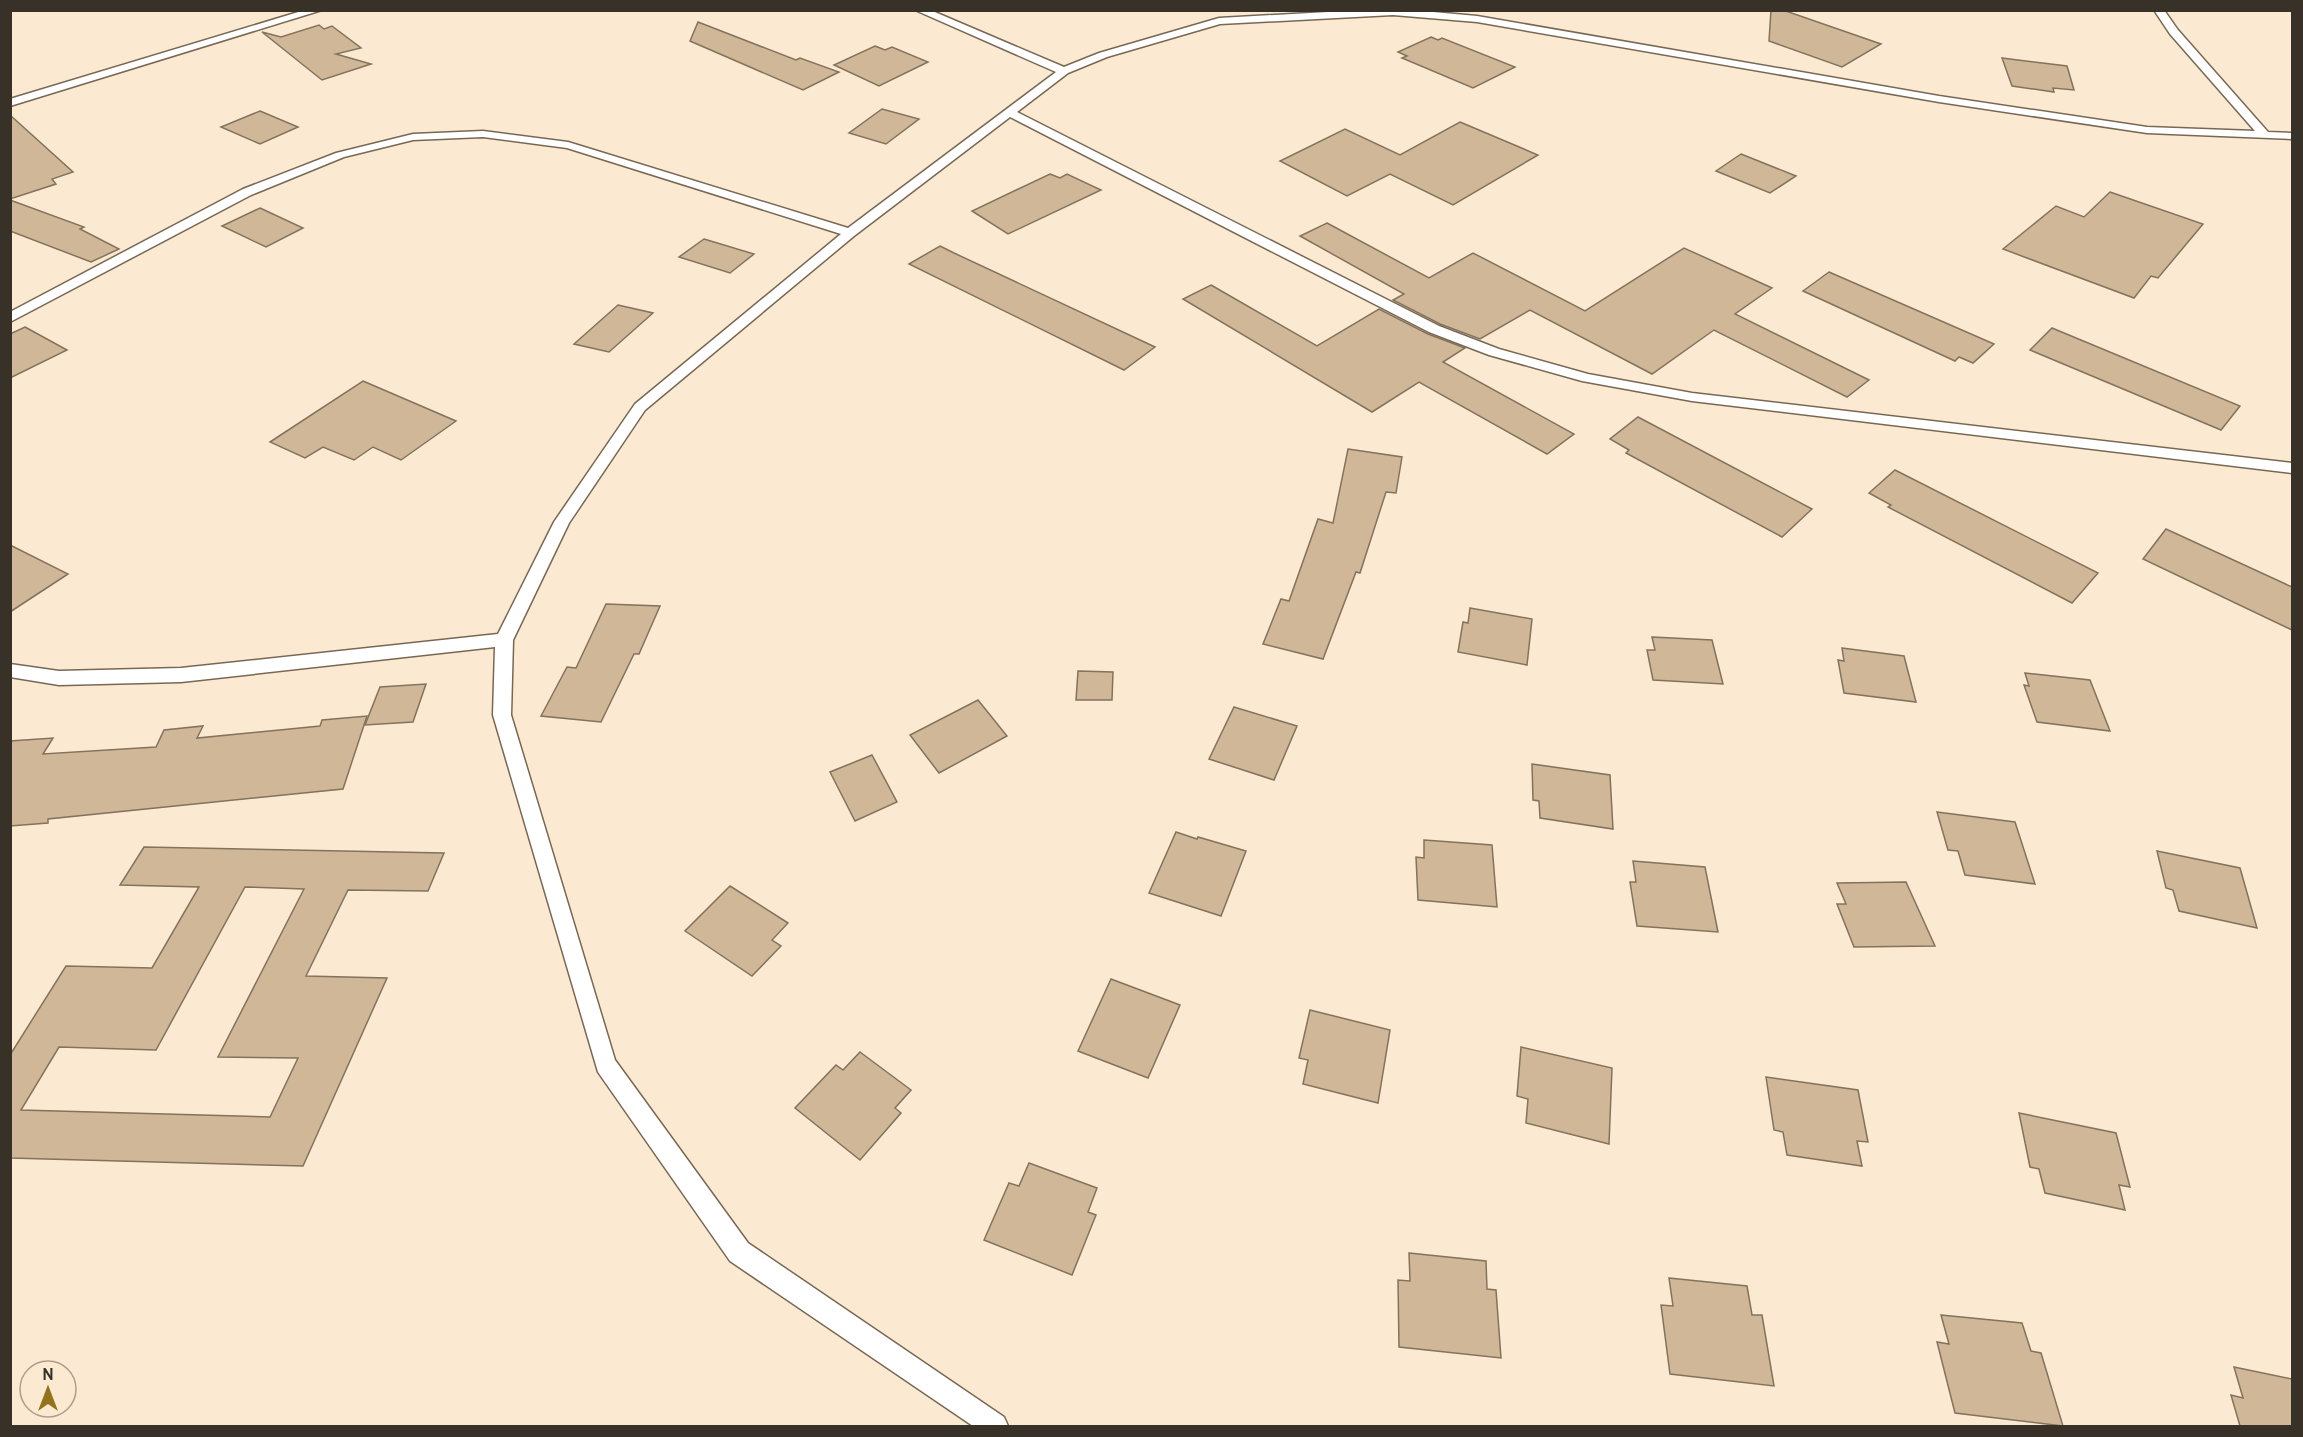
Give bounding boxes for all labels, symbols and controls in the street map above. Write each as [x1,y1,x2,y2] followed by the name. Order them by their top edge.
[18,1359,78,1419] north arrow
[42,1366,54,1386] text: N

